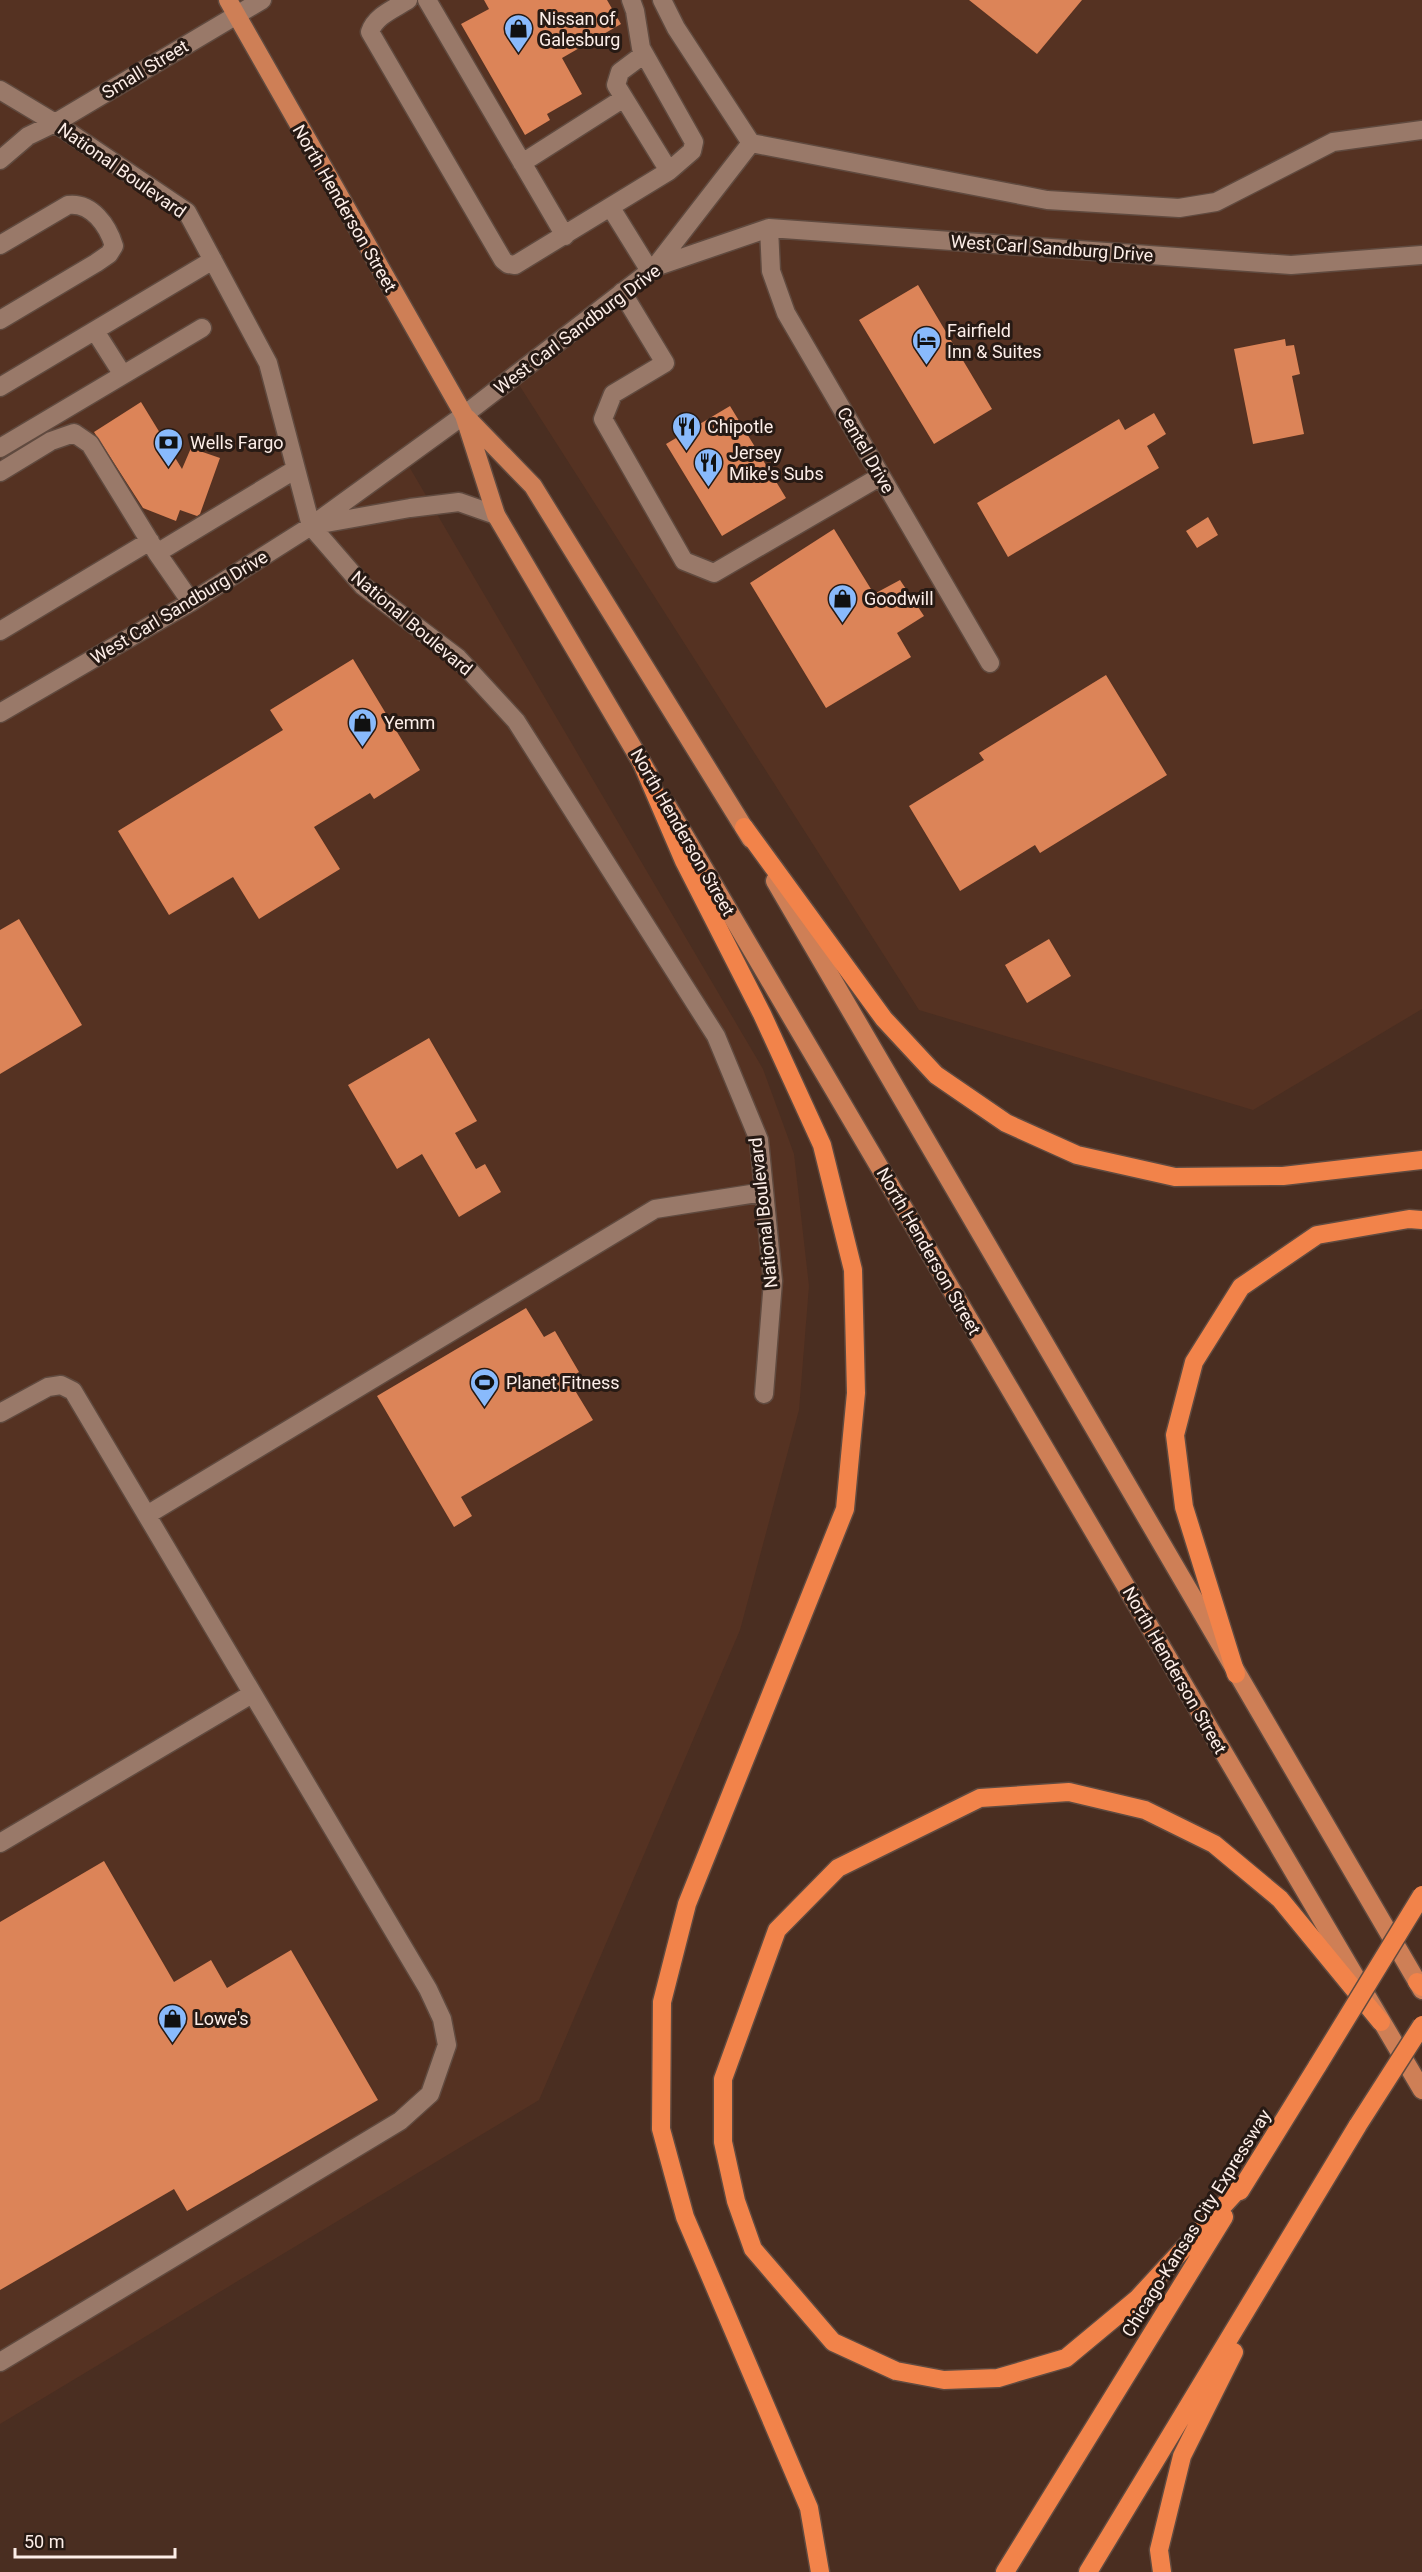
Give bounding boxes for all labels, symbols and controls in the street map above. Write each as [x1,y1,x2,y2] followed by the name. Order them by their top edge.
[539,8,620,50] place label: Nissan of Galesburg
[502,12,534,54] shop icon: Nissan of Galesburg
[98,35,192,103] street label: Small Street
[54,118,190,222] street label: National Boulevard
[289,121,402,295] street label: North Henderson Street
[950,230,1154,266] street label: West Carl Sandburg Drive
[490,260,664,398] street label: West Carl Sandburg Drive
[947,320,1042,362] place label: Fairfield Inn & Suites
[910,324,942,366] hotel icon: Fairfield Inn & Suites
[833,403,899,497] street label: Centel Drive
[670,410,702,452] restaurant icon: Chipotle
[707,416,773,437] place label: Chipotle
[153,426,185,468] bank icon: Wells Fargo
[190,432,284,453] place label: Wells Fargo
[729,442,824,484] place label: Jersey Mike's Subs
[692,446,724,488] restaurant icon: Jersey Mike's Subs
[87,546,271,668] street label: West Carl Sandburg Drive
[347,566,477,680] street label: National Boulevard
[827,582,859,624] shop icon: Goodwill
[864,588,934,609] place label: Goodwill
[347,706,379,748] shop icon: Yemm
[384,712,435,733] place label: Yemm
[627,745,740,919] street label: North Henderson Street
[745,1137,781,1289] street label: National Boulevard
[873,1164,986,1338] street label: North Henderson Street
[469,1366,501,1408] sports icon: Planet Fitness
[506,1372,620,1393] place label: Planet Fitness
[1119,1583,1232,1757] street label: North Henderson Street
[157,2002,189,2044] shop icon: Lowe's
[194,2008,249,2029] place label: Lowe's
[1117,2105,1275,2341] street label: Chicago-Kansas City Expressway
[15,2521,176,2559] scale bar
[24,2531,64,2552] text: 50 m

